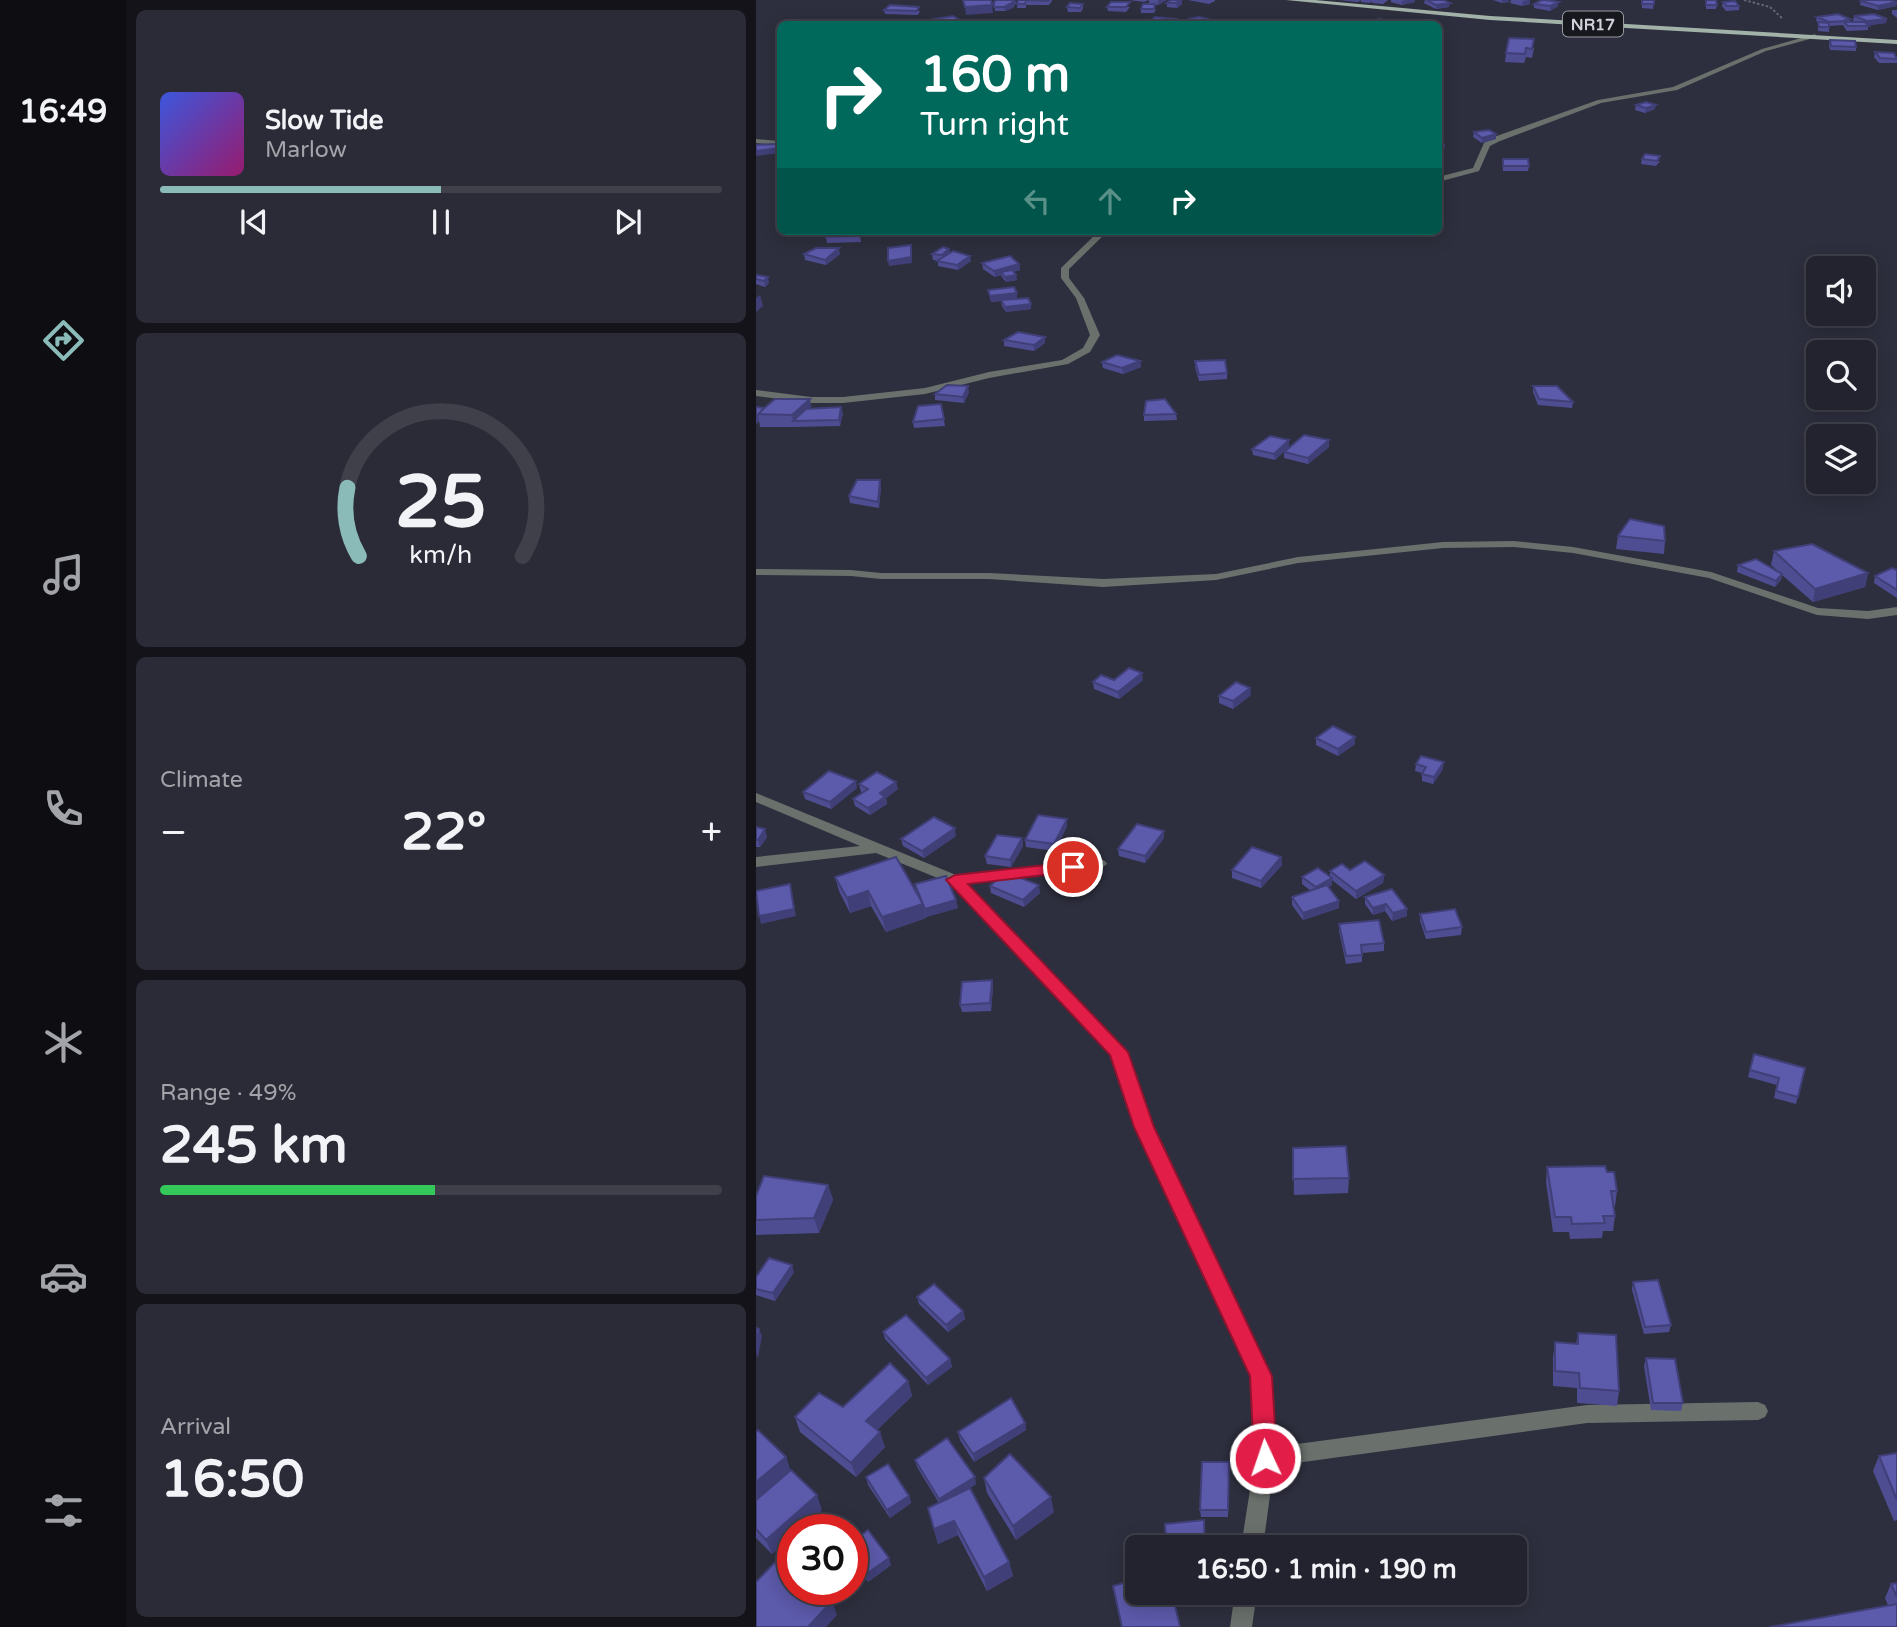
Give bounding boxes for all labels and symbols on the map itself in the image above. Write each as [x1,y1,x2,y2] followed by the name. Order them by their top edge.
[1563,12,1623,36] road number: NR17
[1043,837,1103,897] pin
[1228,1421,1302,1495] position arrow
[777,1514,868,1605] speed limit sign: 30

